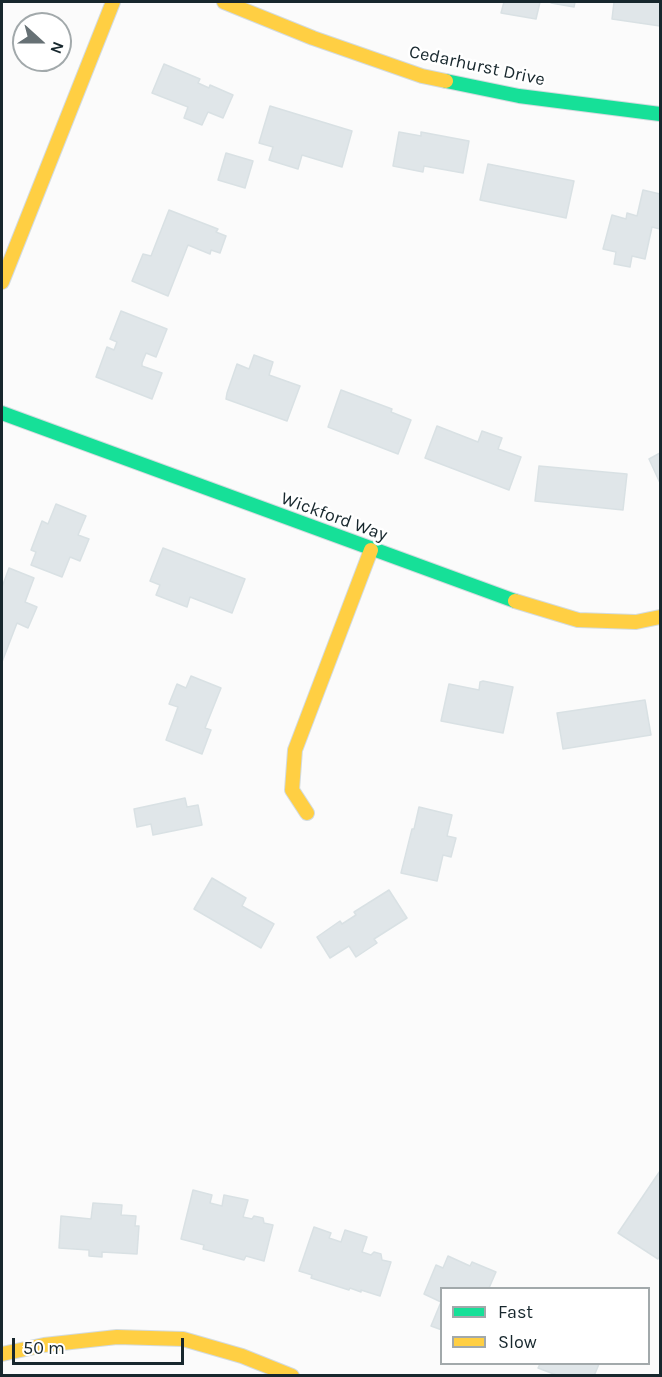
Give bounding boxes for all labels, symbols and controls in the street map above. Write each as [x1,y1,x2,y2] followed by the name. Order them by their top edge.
[12,12,72,72] north arrow
[46,39,68,57] text: N
[407,41,547,91] street label: Cedarhurst Drive
[278,488,390,546] street label: Wickford Way
[440,1287,650,1365] legend
[498,1301,533,1323] text: Fast
[15,1326,188,1364] scale bar
[498,1331,537,1353] text: Slow
[23,1337,65,1359] text: 50 m

